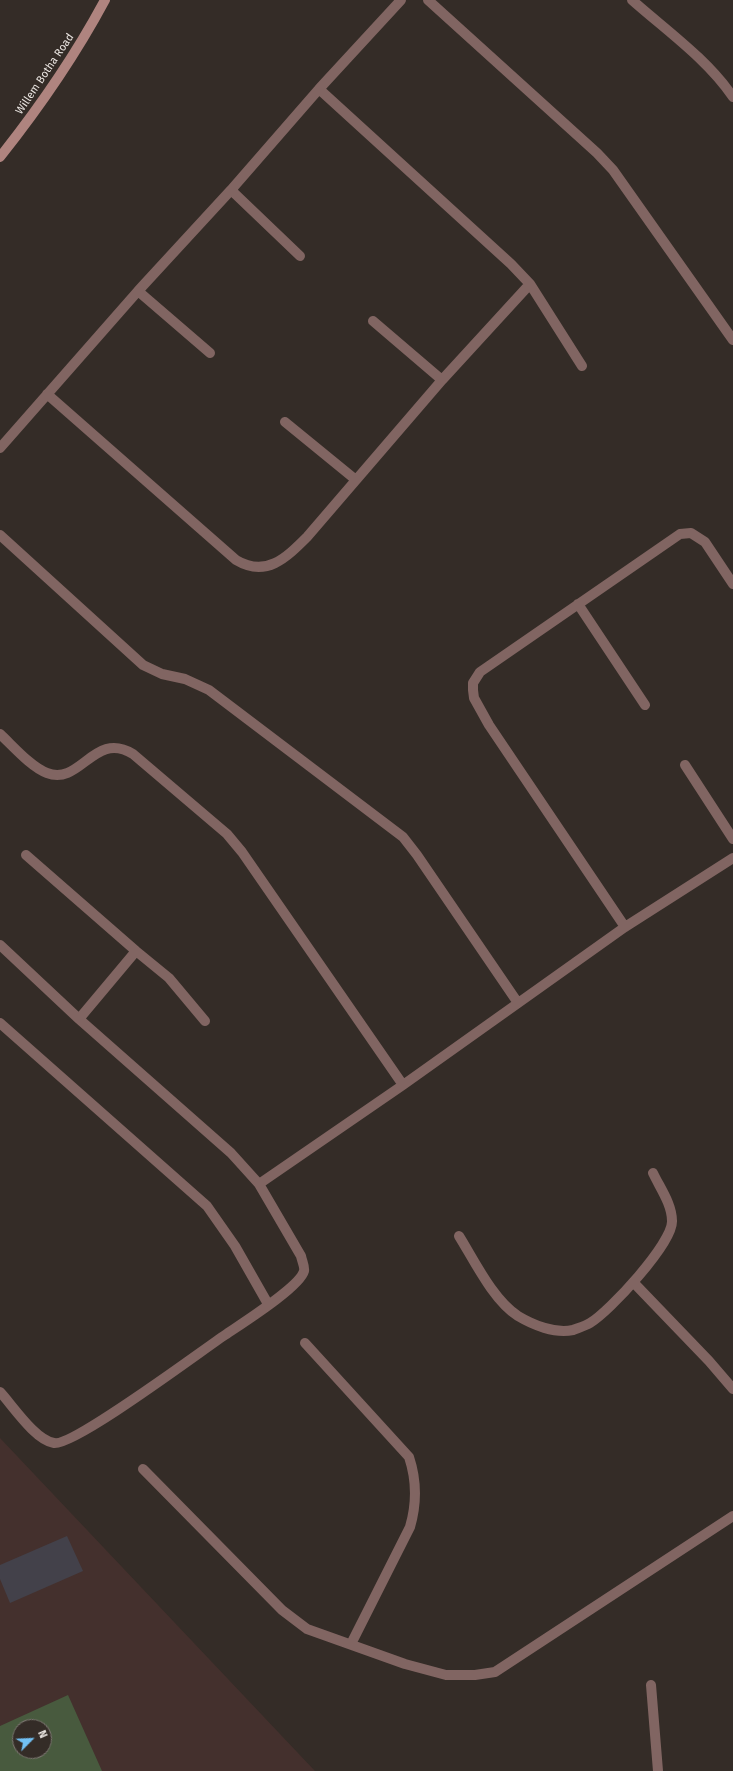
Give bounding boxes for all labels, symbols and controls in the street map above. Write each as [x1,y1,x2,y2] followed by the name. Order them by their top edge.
[13,31,77,117] street label: Willem Botha Road
[12,1719,52,1759] north arrow
[35,1728,50,1740] text: N

